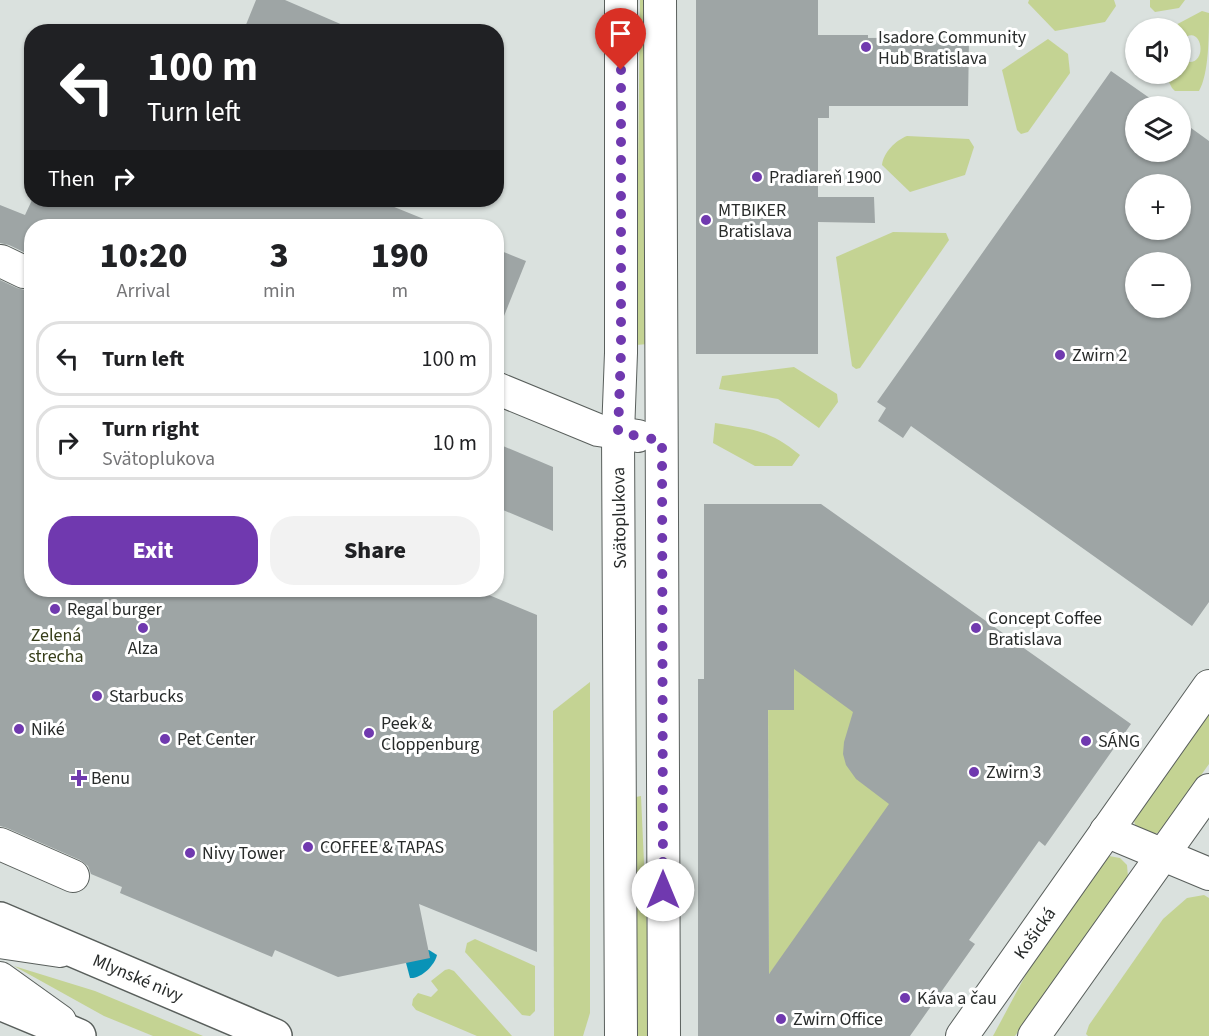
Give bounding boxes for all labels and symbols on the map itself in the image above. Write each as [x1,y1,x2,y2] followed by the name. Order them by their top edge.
[595,8,646,70] pin
[878,25,1027,71] place label: Isadore Community Hub Bratislava
[859,40,873,54] marker: Isadore Community Hub Bratislava
[769,165,882,190] place label: Pradiareň 1900
[750,170,764,184] marker: Pradiareň 1900
[718,198,792,244] place label: MTBIKER Bratislava
[699,213,713,227] marker: MTBIKER Bratislava
[1072,343,1127,368] place label: Zwirn 2
[1053,348,1067,362] marker: Zwirn 2
[606,467,633,569] street label: Svätoplukova
[67,597,162,622] place label: Regal burger
[48,602,62,616] marker: Regal burger
[988,606,1102,652] place label: Concept Coffee Bratislava
[136,621,150,635] marker: Alza
[969,621,983,635] marker: Concept Coffee Bratislava
[28,623,84,669] park label: Zelená strecha
[128,636,158,661] place label: Alza
[109,684,184,709] place label: Starbucks
[90,689,104,703] marker: Starbucks
[381,711,479,757] place label: Peek & Cloppenburg
[31,717,65,742] place label: Niké
[12,722,26,736] marker: Niké
[362,726,376,740] marker: Peek & Cloppenburg
[177,727,256,752] place label: Pet Center
[1098,729,1140,754] place label: SÁNG
[158,732,172,746] marker: Pet Center
[1079,734,1093,748] marker: SÁNG
[986,760,1041,785] place label: Zwirn 3
[967,765,981,779] marker: Zwirn 3
[91,766,130,791] place label: Benu
[72,771,86,785] marker: Benu
[320,835,444,860] place label: COFFEE & TAPAS
[301,840,315,854] marker: COFFEE & TAPAS
[202,841,285,866] place label: Nivy Tower
[183,846,197,860] marker: Nivy Tower
[631,858,695,922] position arrow
[1008,902,1062,964] street label: Košická
[89,948,187,1009] street label: Mlynské nivy
[917,986,997,1011] place label: Káva a čau
[898,991,912,1005] marker: Káva a čau
[793,1007,883,1032] place label: Zwirn Office
[774,1012,788,1026] marker: Zwirn Office

